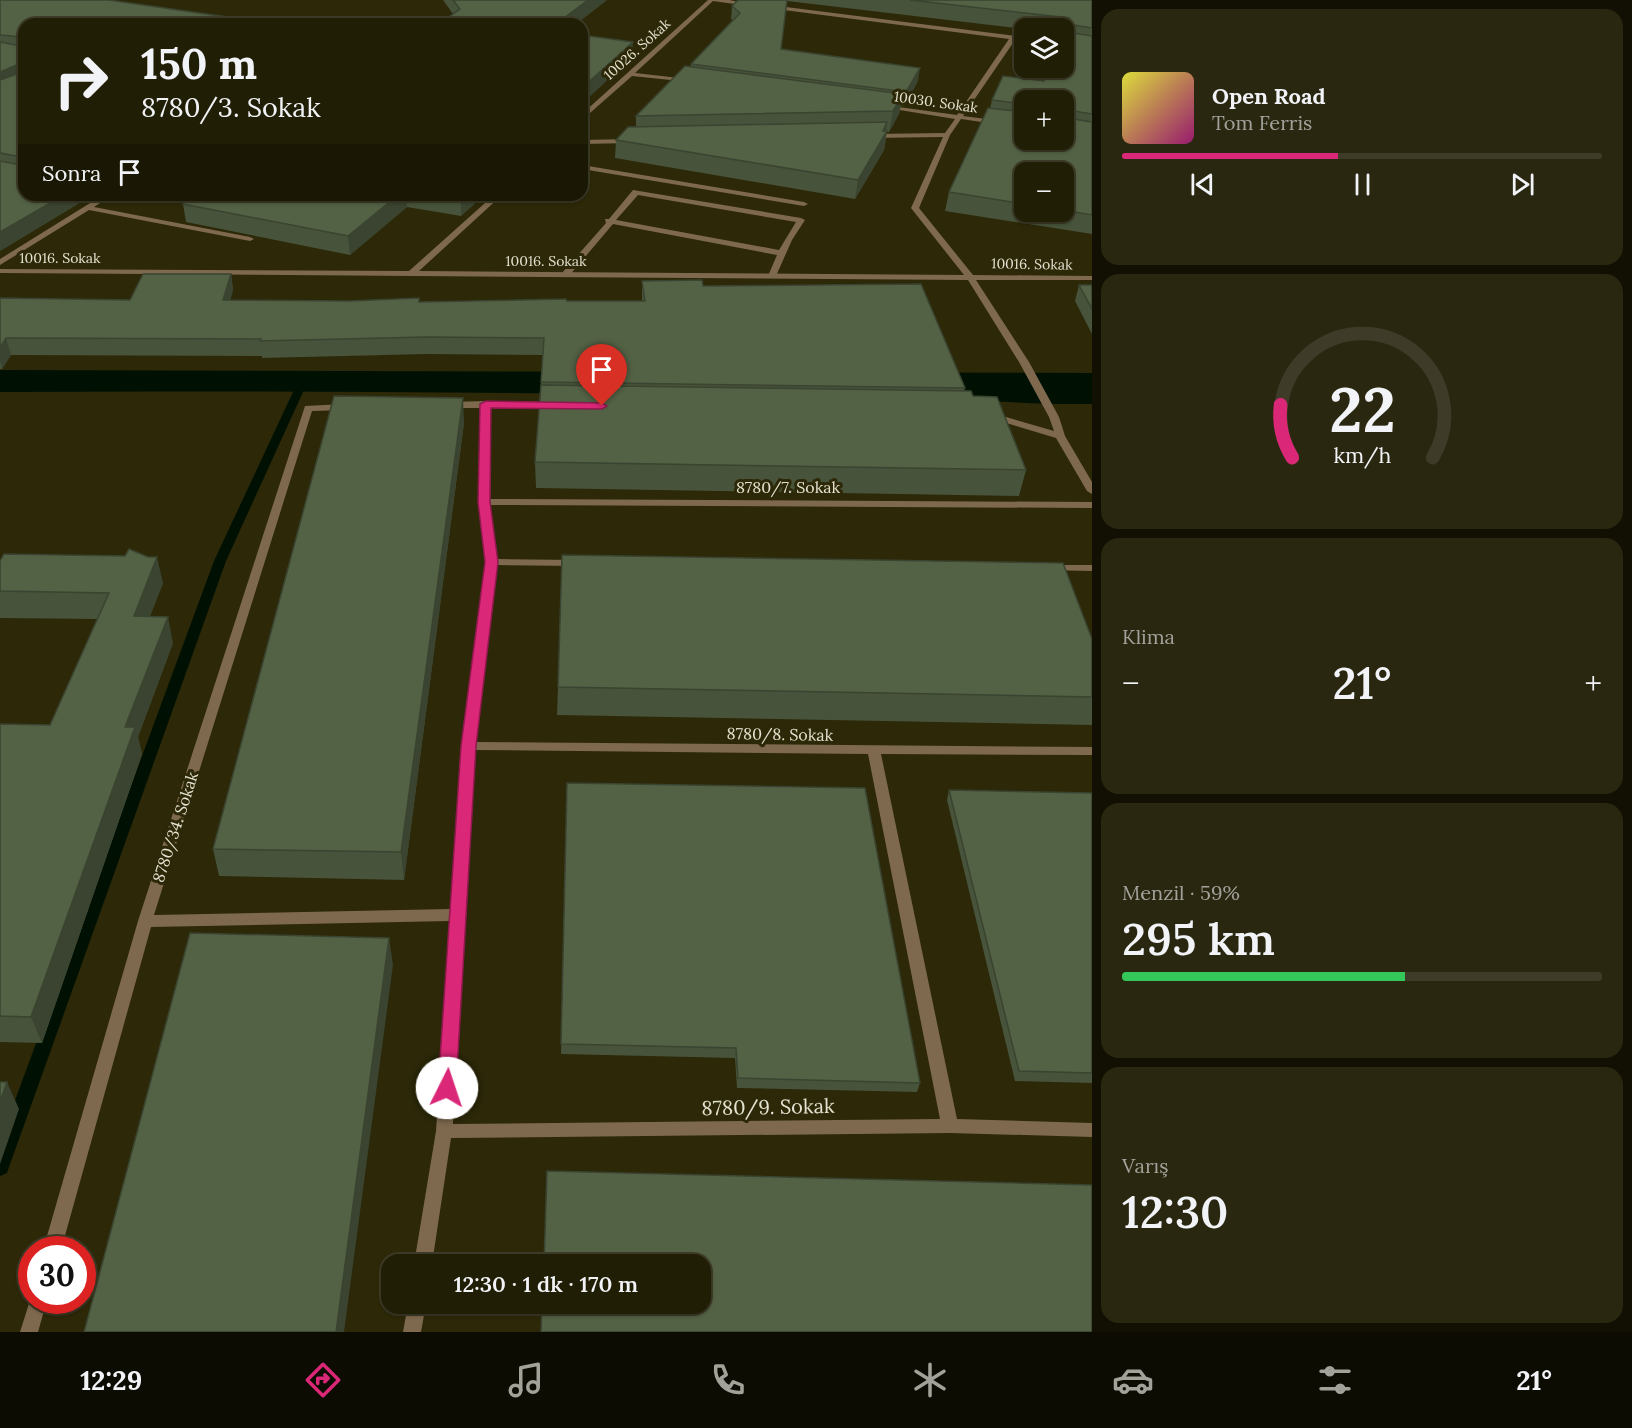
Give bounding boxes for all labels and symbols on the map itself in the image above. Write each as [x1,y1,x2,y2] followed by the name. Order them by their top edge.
[600,14,674,84] street label: 10026. Sokak
[893,87,979,117] street label: 10030. Sokak
[19,249,101,267] street label: 10016. Sokak
[505,252,587,270] street label: 10016. Sokak
[991,254,1073,274] street label: 10016. Sokak
[576,344,627,406] pin
[736,477,841,498] street label: 8780/7. Sokak
[727,723,834,746] street label: 8780/8. Sokak
[148,769,203,885] street label: 8780/34. Sokak
[415,1056,479,1120] position arrow
[701,1093,835,1121] street label: 8780/9. Sokak
[18,1236,96,1314] speed limit sign: 30

